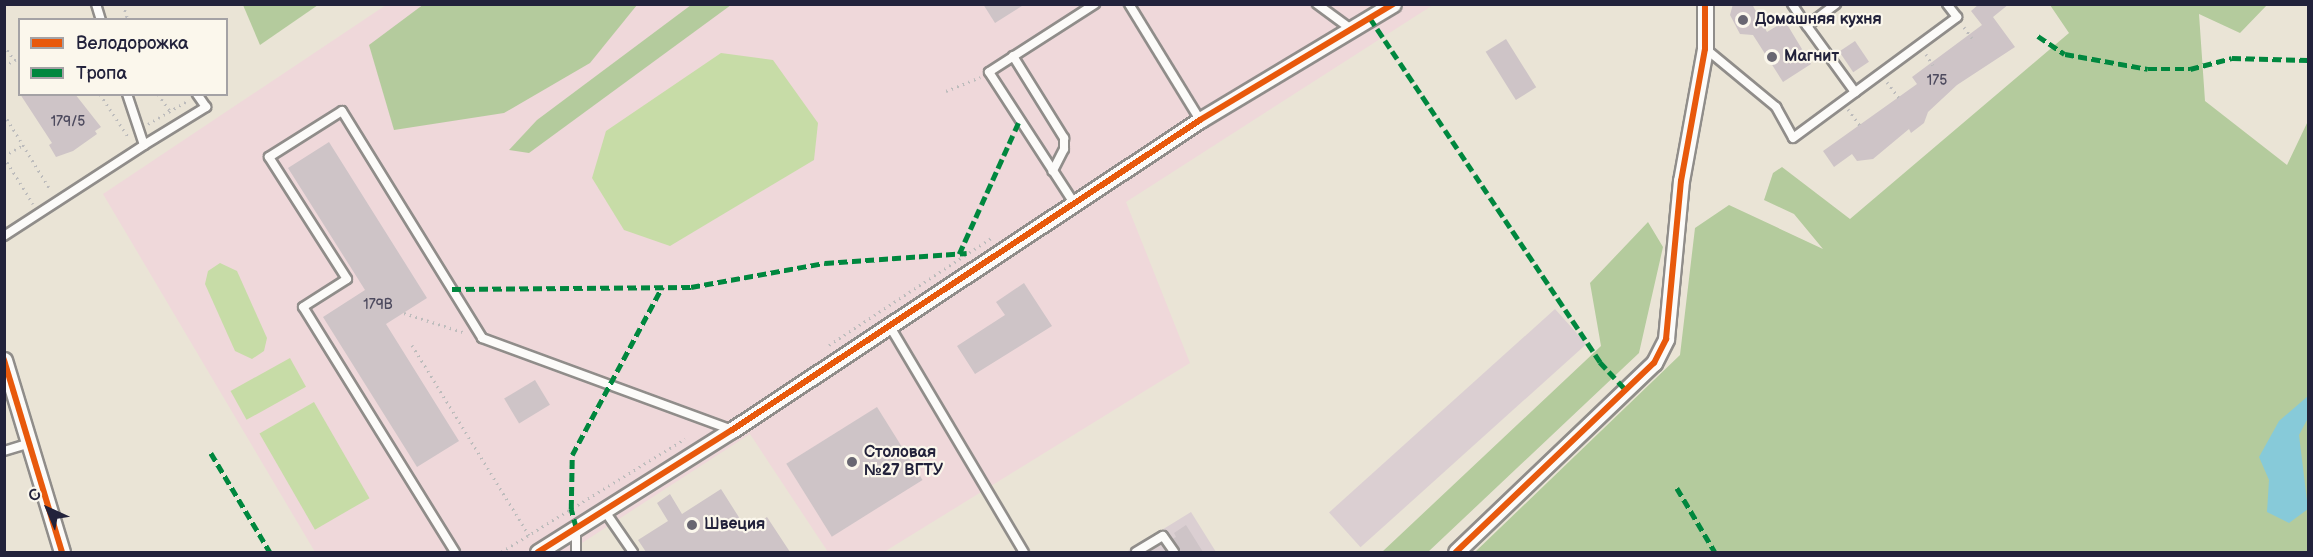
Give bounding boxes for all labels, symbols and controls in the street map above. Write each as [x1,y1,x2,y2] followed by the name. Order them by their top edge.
[1755,10,1882,30] place label: Домашняя кухня
[1736,13,1750,27] marker: Домашняя кухня
[18,18,228,96] legend
[76,33,189,54] text: Велодорожка
[1784,47,1839,67] place label: Магнит
[1765,50,1779,64] marker: Магнит
[76,63,127,84] text: Тропа
[1927,73,1947,89] house number: 175
[51,114,85,130] house number: 179/5
[363,297,393,313] house number: 179В
[864,443,943,481] place label: Столовая №27 ВГТУ
[845,455,859,469] marker: Столовая №27 ВГТУ
[18,479,78,539] north arrow
[25,485,46,506] text: С
[704,515,765,535] place label: Швеция
[685,518,699,532] marker: Швеция

